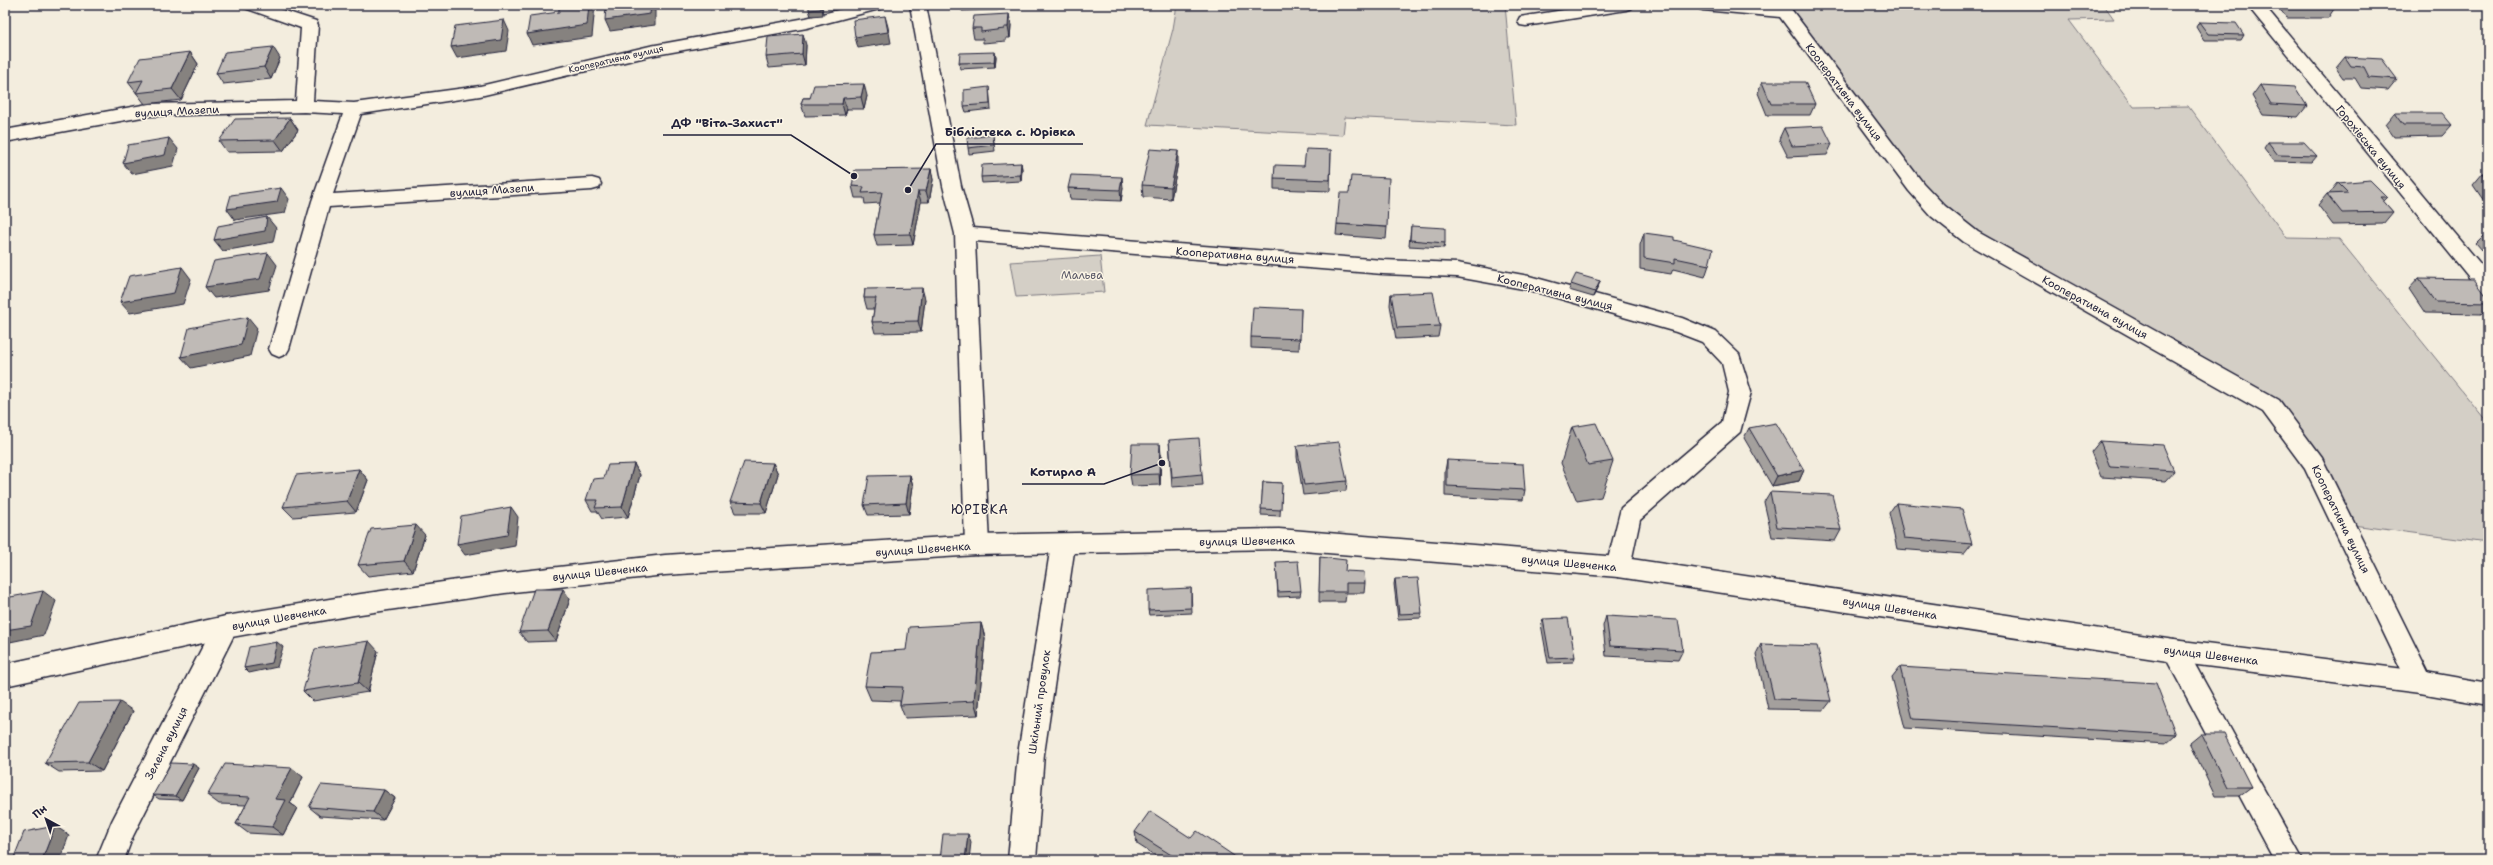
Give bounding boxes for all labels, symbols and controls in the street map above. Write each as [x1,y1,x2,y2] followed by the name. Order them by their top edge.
[1802,40,1885,144] street label: Кооперативна вулиця
[567,42,665,76] street label: Кооперативна вулиця
[134,102,220,121] street label: вулиця Мазепи
[2332,102,2409,192] street label: Горохівська вулиця
[663,111,791,135] callout: ДФ "Віта-Захист"
[671,115,783,131] text: ДФ "Віта-Захист"
[936,120,1083,144] callout: Бібліотека с. Юрівка
[945,124,1076,140] text: Бібліотека с. Юрівка
[449,180,535,201] street label: вулиця Мазепи
[1175,244,1295,267] street label: Кооперативна вулиця
[1061,268,1103,283] park label: Мальва
[1495,271,1614,314] street label: Кооперативна вулиця
[2039,272,2150,343] street label: Кооперативна вулиця
[1022,460,1104,484] callout: Котирло А
[2308,463,2373,576] street label: Кооперативна вулиця
[1030,464,1096,480] text: Котирло А
[951,501,1009,518] district label: ЮРІВКА
[1199,533,1295,550] street label: вулиця Шевченка
[875,539,971,560] street label: вулиця Шевченка
[1521,552,1617,575] street label: вулиця Шевченка
[552,560,648,585] street label: вулиця Шевченка
[1842,594,1938,623] street label: вулиця Шевченка
[231,603,328,634] street label: вулиця Шевченка
[2163,642,2259,669] street label: вулиця Шевченка
[1025,649,1054,755] street label: Шкільний провулок
[142,704,191,782] street label: Зелена вулиця
[26,799,66,839] north arrow
[30,801,50,822] text: Пн

